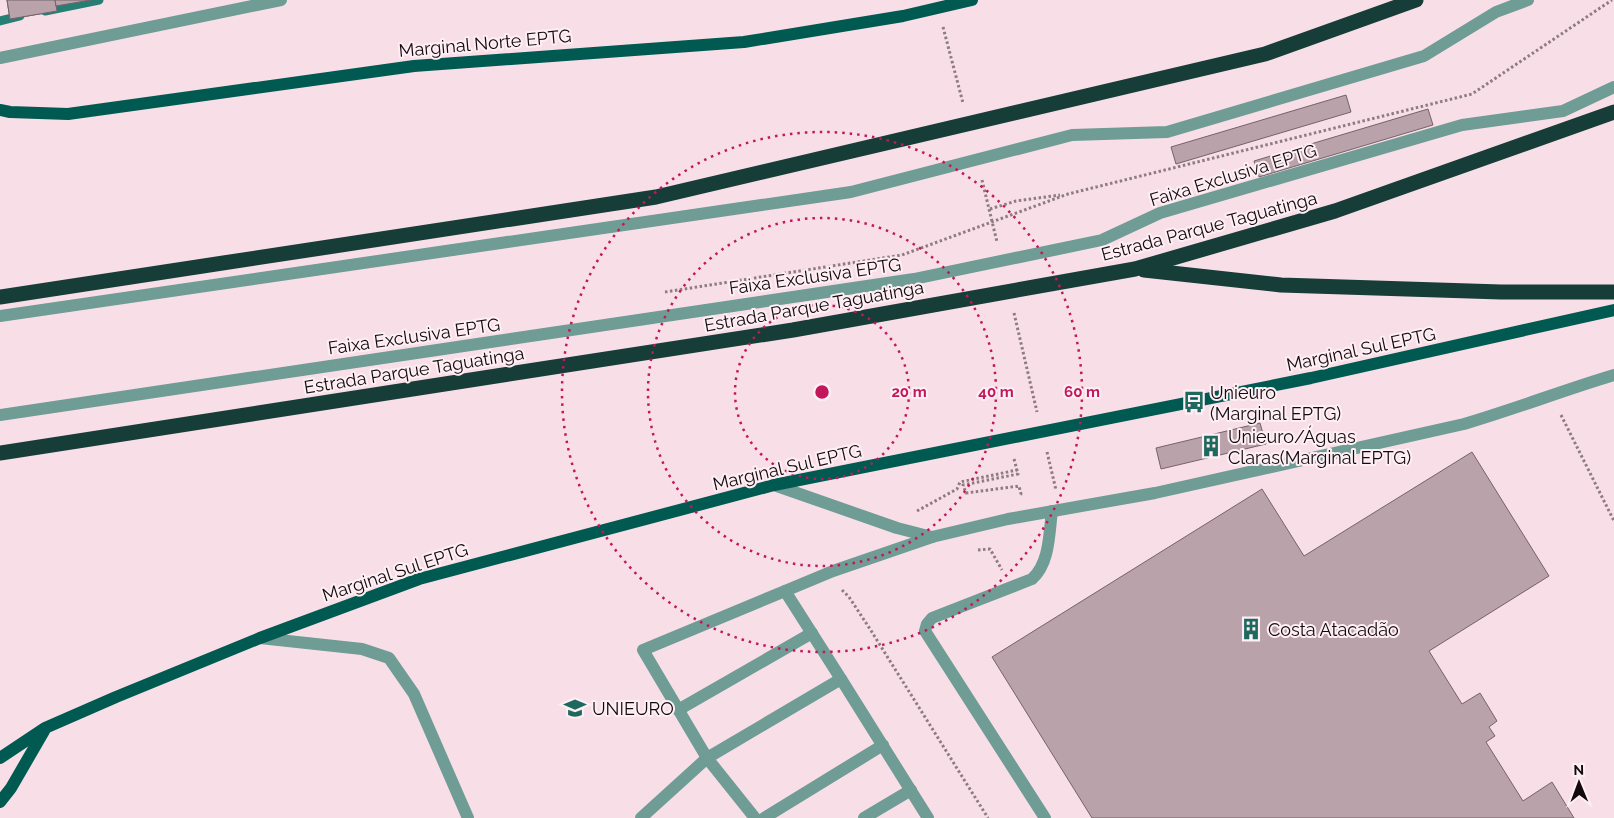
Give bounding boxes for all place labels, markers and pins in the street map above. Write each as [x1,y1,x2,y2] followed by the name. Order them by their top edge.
[1210,382,1341,424] place label: Unieuro (Marginal EPTG)
[813,383,831,401] centre of rings
[1181,389,1207,415] bus stop icon: Unieuro (Marginal EPTG)
[1228,425,1411,468] place label: Unieuro/Águas Claras(Marginal EPTG)
[1198,433,1224,459] building icon: Unieuro/Águas Claras(Marginal EPTG)
[1238,616,1264,642] building icon: Costa Atacadão
[1268,619,1399,640] place label: Costa Atacadão
[562,695,588,721] school or university icon: UNIEURO
[592,698,674,719] place label: UNIEURO

